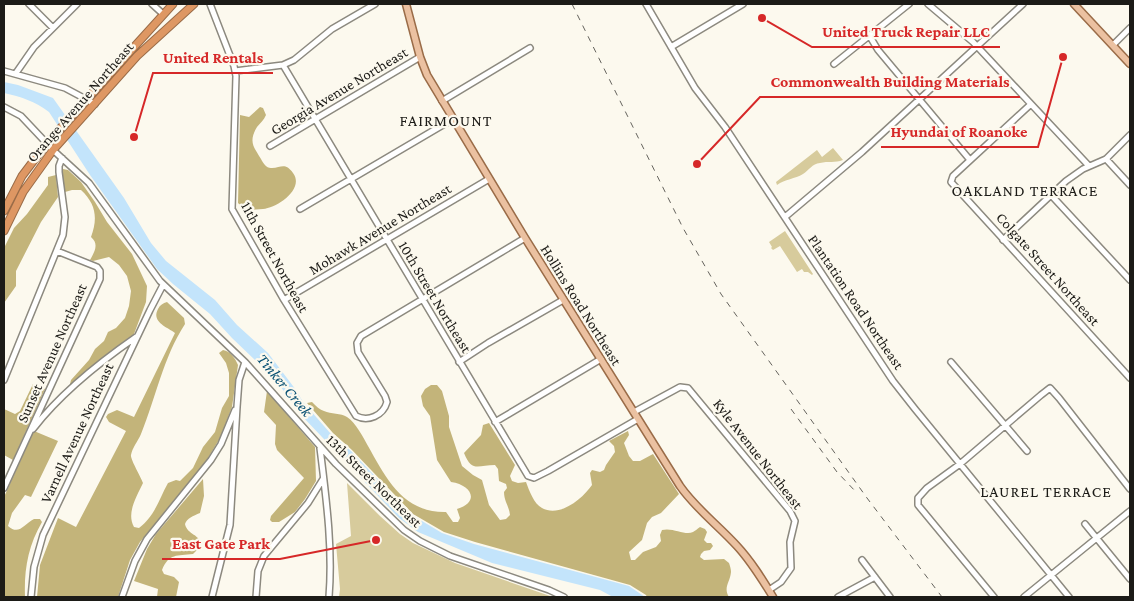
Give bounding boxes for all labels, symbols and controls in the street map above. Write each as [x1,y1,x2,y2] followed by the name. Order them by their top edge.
[812,16,1000,47] callout: United Truck Repair LLC
[822,23,990,40] text: United Truck Repair LLC
[24,38,138,166] street label: Orange Avenue Northeast
[153,42,273,73] callout: United Rentals
[268,43,412,139] street label: Georgia Avenue Northeast
[163,49,264,66] text: United Rentals
[760,66,1020,97] callout: Commonwealth Building Materials
[770,73,1010,90] text: Commonwealth Building Materials
[400,112,492,129] district label: FAIRMOUNT
[881,116,1038,147] callout: Hyundai of Roanoke
[890,123,1028,140] text: Hyundai of Roanoke
[306,180,455,278] street label: Mohawk Avenue Northeast
[952,182,1098,199] district label: OAKLAND TERRACE
[238,199,312,316] street label: 11th Street Northeast
[992,209,1104,330] street label: Colgate Street Northeast
[805,232,908,373] street label: Plantation Road Northeast
[395,238,475,357] street label: 10th Street Northeast
[537,242,625,369] street label: Hollins Road Northeast
[14,280,90,425] street label: Sunset Avenue Northeast
[254,350,317,421] water label: Tinker Creek
[38,360,117,505] street label: Varnell Avenue Northeast
[709,396,807,514] street label: Kyle Avenue Northeast
[323,432,426,531] street label: 13th Street Northeast
[980,483,1112,500] district label: LAUREL TERRACE
[162,528,280,559] callout: East Gate Park
[172,535,270,552] text: East Gate Park

